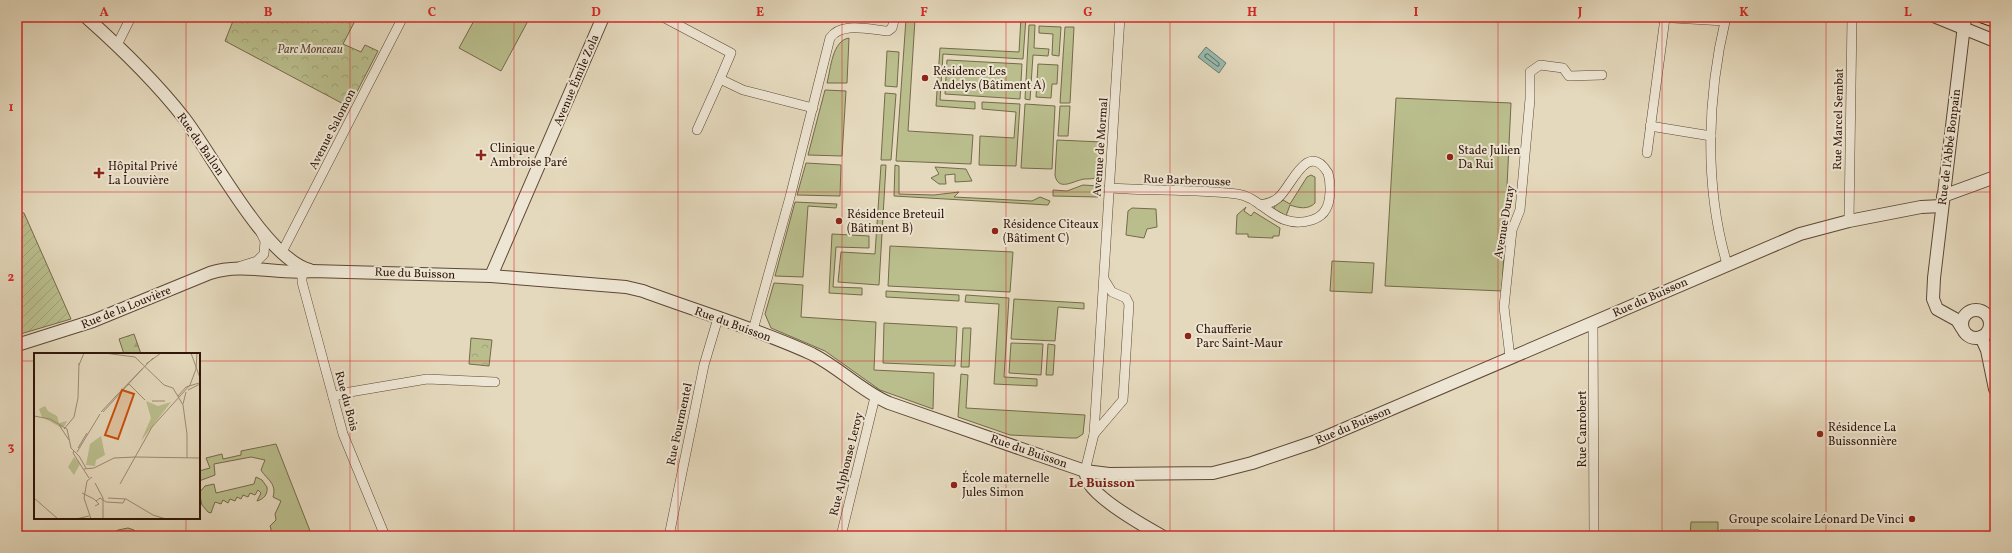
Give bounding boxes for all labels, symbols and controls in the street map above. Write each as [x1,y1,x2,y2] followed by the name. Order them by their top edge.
[99,4,109,22] text: A
[264,4,273,22] text: B
[428,4,436,22] text: C
[591,4,601,22] text: D
[756,4,764,22] text: E
[920,4,928,22] text: F
[1083,4,1093,22] text: G
[1247,4,1257,22] text: H
[1414,4,1419,22] text: I
[1577,4,1583,22] text: J
[1739,4,1749,22] text: K
[1904,4,1912,22] text: L
[549,32,603,129] street label: Avenue Émile Zola
[277,42,343,58] park label: Parc Monceau
[933,64,1046,94] place label: Résidence Les Andelys (Bâtiment A)
[1830,68,1848,170] street label: Rue Marcel Sembat
[920,73,930,83] marker: Résidence Les Andelys (Bâtiment A)
[306,86,360,172] street label: Avenue Salomon
[1935,88,1965,206] street label: Rue de l'Abbé Bonpain
[1090,97,1112,197] street label: Avenue de Mormal
[8,99,14,117] text: 1
[173,110,228,179] street label: Rue du Ballon
[490,141,568,171] place label: Clinique Ambroise Paré
[1458,143,1520,173] place label: Stade Julien Da Rui
[475,149,487,161] marker: Clinique Ambroise Paré
[1445,152,1455,162] marker: Stade Julien Da Rui
[108,159,178,189] place label: Hôpital Privé La Louvière
[93,167,105,179] marker: Hôpital Privé La Louvière
[1143,171,1231,191] street label: Rue Barberousse
[1491,184,1519,260] street label: Avenue Duray
[847,207,945,237] place label: Résidence Breteuil (Bâtiment B)
[834,216,844,226] marker: Résidence Breteuil (Bâtiment B)
[1003,217,1099,247] place label: Résidence Citeaux (Bâtiment C)
[990,226,1000,236] marker: Résidence Citeaux (Bâtiment C)
[374,265,456,283] street label: Rue du Buisson
[8,269,15,287] text: 2
[1610,274,1691,322] street label: Rue du Buisson
[79,282,174,333] street label: Rue de la Louvière
[692,304,773,346] street label: Rue du Buisson
[1196,322,1283,352] place label: Chaufferie Parc Saint-Maur
[1183,331,1193,341] marker: Chaufferie Parc Saint-Maur
[34,353,200,519] inset map
[330,369,362,433] street label: Rue du Bois
[663,381,697,467] street label: Rue Fourmentel
[1575,391,1591,467] street label: Rue Canrobert
[1313,403,1394,449] street label: Rue du Buisson
[826,410,868,518] street label: Rue Alphonse Leroy
[1828,420,1897,450] place label: Résidence La Buissonnière
[1815,429,1825,439] marker: Résidence La Buissonnière
[988,431,1069,473] street label: Rue du Buisson
[8,439,15,457] text: 3
[962,470,1050,501] place label: École maternelle Jules Simon
[1069,475,1136,493] district label: Le Buisson
[949,480,959,490] marker: École maternelle Jules Simon
[1729,512,1904,528] place label: Groupe scolaire Léonard De Vinci
[1907,514,1917,524] marker: Groupe scolaire Léonard De Vinci

